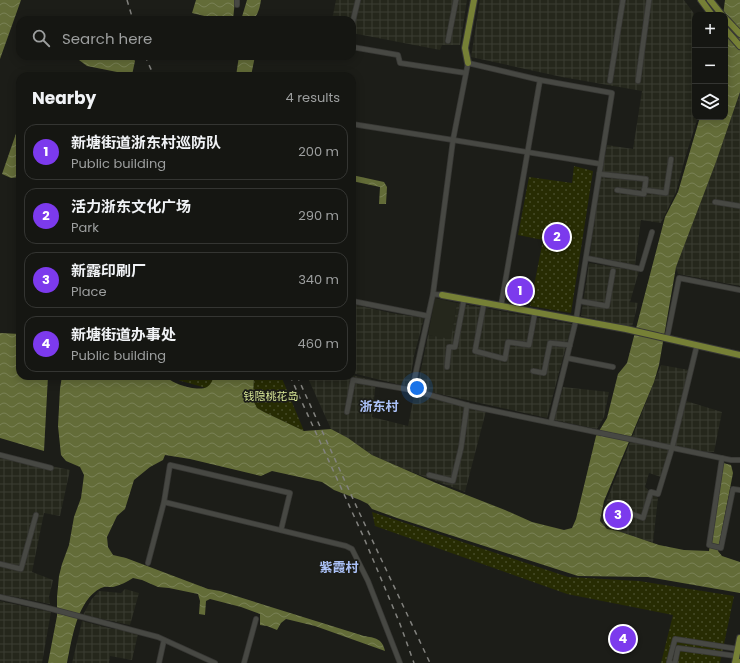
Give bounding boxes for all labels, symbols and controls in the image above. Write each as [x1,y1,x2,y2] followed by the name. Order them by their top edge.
[692,12,728,120] map controls
[692,12,728,48] button: +
[16,16,356,60] search box
[30,27,52,49] icon: search
[62,28,152,49] text: Search here
[692,48,728,84] button: −
[692,84,728,120] button: layers
[32,86,96,110] text: Nearby
[286,88,340,107] text: 4 results
[71,132,221,153] text: 新塘街道浙东村巡防队
[44,142,48,161] text: 1
[298,142,339,161] text: 200 m
[71,154,166,173] text: Public building
[71,196,191,217] text: 活力浙东文化广场
[42,206,50,225] text: 2
[298,206,339,225] text: 290 m
[71,218,99,237] text: Park
[544,222,570,252] pin: 2
[71,260,146,281] text: 新露印刷厂
[42,270,50,289] text: 3
[298,270,339,289] text: 340 m
[507,276,533,306] pin: 1
[71,282,106,301] text: Place
[71,324,176,345] text: 新塘街道办事处
[42,334,50,353] text: 4
[298,334,339,353] text: 460 m
[71,346,166,365] text: Public building
[407,378,427,398] your location
[244,388,299,404] park label: 钱隐桃花岛
[359,397,399,416] district label: 浙东村
[605,500,631,530] pin: 3
[319,558,359,577] district label: 紫霞村
[610,624,636,654] pin: 4

